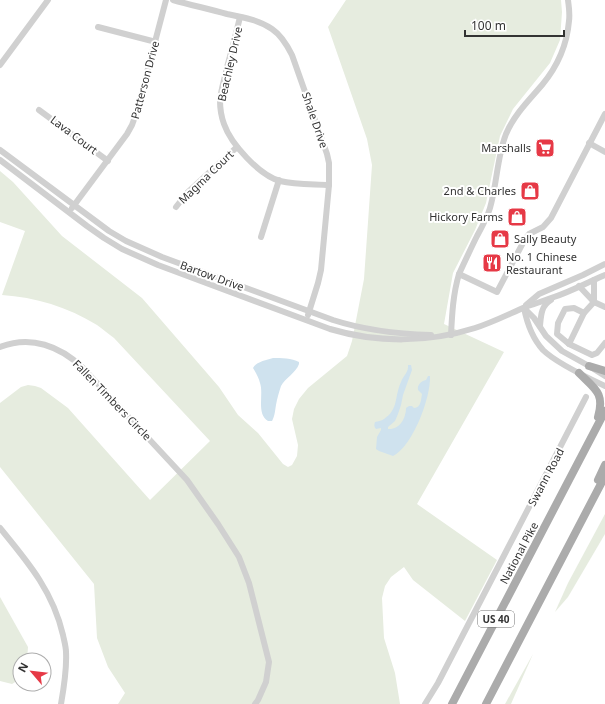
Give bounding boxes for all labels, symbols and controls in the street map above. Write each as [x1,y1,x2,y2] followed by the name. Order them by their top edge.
[465,12,564,38] scale bar
[471,17,506,34] text: 100 m
[214,25,245,103] street label: Beachley Drive
[127,39,162,121] street label: Patterson Drive
[299,90,332,150] street label: Shale Drive
[48,112,101,157] street label: Lava Court
[534,137,556,159] supermarket icon: Marshalls
[481,140,531,155] place label: Marshalls
[175,147,236,207] street label: Magma Court
[519,180,541,202] shop icon: 2nd & Charles
[444,183,516,198] place label: 2nd & Charles
[506,206,528,228] shop icon: Hickory Farms
[429,209,503,224] place label: Hickory Farms
[489,228,511,250] shop icon: Sally Beauty
[514,231,577,246] place label: Sally Beauty
[506,249,577,277] place label: No. 1 Chinese Restaurant
[481,252,503,274] restaurant icon: No. 1 Chinese Restaurant
[178,257,246,294] street label: Bartow Drive
[70,356,155,443] street label: Fallen Timbers Circle
[524,445,567,508] street label: Swann Road
[496,519,541,586] street label: National Pike
[478,611,514,627] road number: US 40
[12,652,52,692] north arrow
[14,660,31,675] text: N

